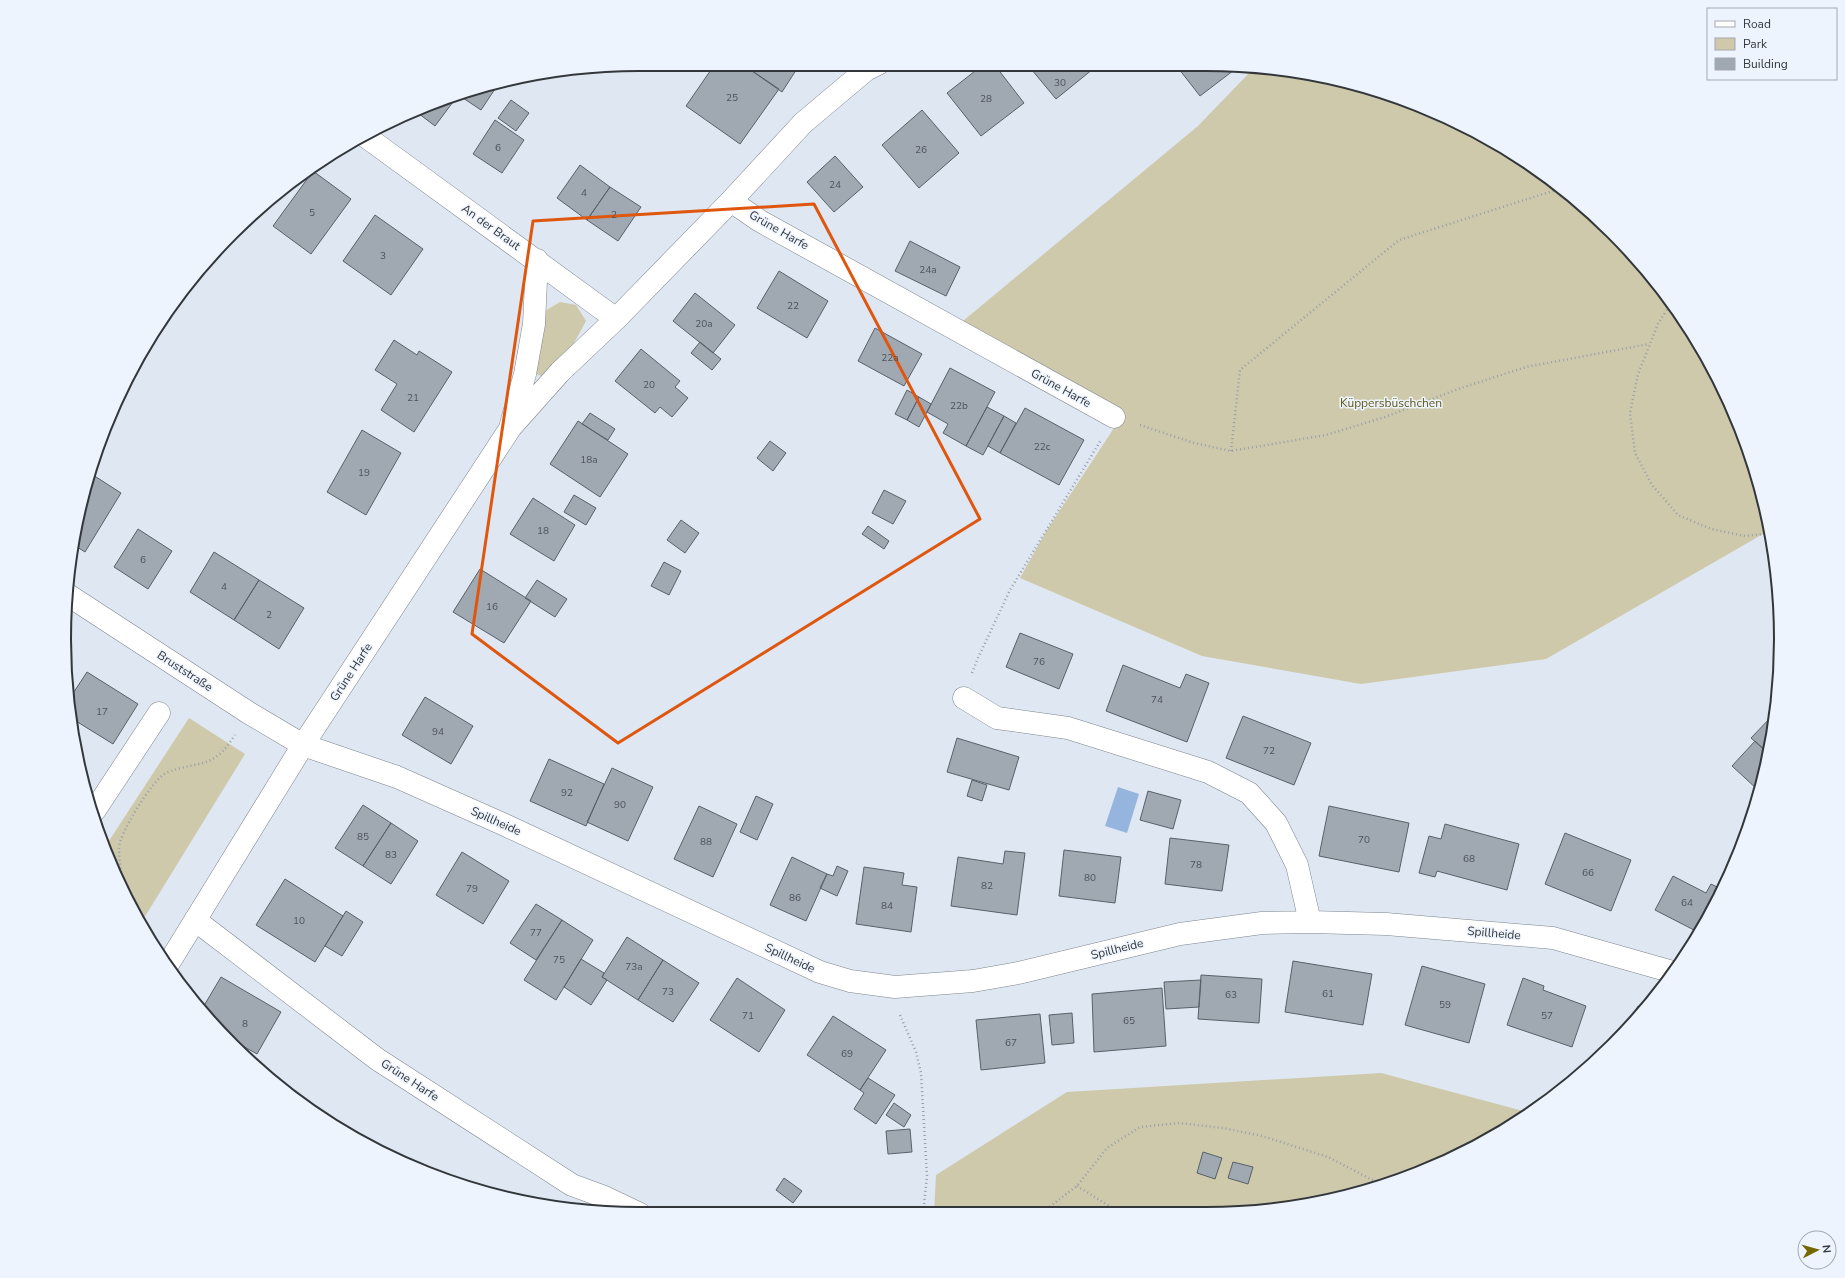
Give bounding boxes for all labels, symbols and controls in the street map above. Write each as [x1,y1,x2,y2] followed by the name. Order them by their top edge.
[1707,8,1837,80] legend
[1743,16,1771,32] text: Road
[1743,36,1768,52] text: Park
[1743,56,1788,72] text: Building
[1054,76,1066,90] house number: 30
[726,91,738,105] house number: 25
[980,92,992,106] house number: 28
[495,141,501,155] house number: 6
[915,143,927,157] house number: 26
[829,178,841,192] house number: 24
[581,186,587,200] house number: 4
[458,200,524,254] street label: An der Braut
[309,206,315,220] house number: 5
[746,206,812,254] street label: Grüne Harfe
[611,208,617,222] house number: 2
[380,249,386,263] house number: 3
[919,263,937,277] house number: 24a
[787,299,799,313] house number: 22
[695,317,713,331] house number: 20a
[881,351,899,365] house number: 22a
[1028,365,1094,411] street label: Grüne Harfe
[643,378,655,392] house number: 20
[407,391,419,405] house number: 21
[1340,395,1442,411] park label: Küppersbüschchen
[950,399,968,413] house number: 22b
[1034,440,1051,454] house number: 22c
[580,453,598,467] house number: 18a
[358,466,370,480] house number: 19
[537,524,549,538] house number: 18
[140,553,146,567] house number: 6
[221,580,227,594] house number: 4
[486,600,498,614] house number: 16
[266,608,272,622] house number: 2
[326,640,376,704] street label: Grüne Harfe
[154,647,216,695] street label: Bruststraße
[1033,655,1045,669] house number: 76
[1151,693,1163,707] house number: 74
[96,705,108,719] house number: 17
[432,725,444,739] house number: 94
[1263,744,1275,758] house number: 72
[561,786,573,800] house number: 92
[614,798,626,812] house number: 90
[468,803,524,839] street label: Spillheide
[357,830,369,844] house number: 85
[1358,833,1370,847] house number: 70
[700,835,712,849] house number: 88
[385,848,397,862] house number: 83
[1463,852,1475,866] house number: 68
[1190,858,1202,872] house number: 78
[1582,866,1594,880] house number: 66
[1084,871,1096,885] house number: 80
[981,879,993,893] house number: 82
[466,882,478,896] house number: 79
[789,891,801,905] house number: 86
[1681,896,1693,910] house number: 64
[881,899,893,913] house number: 84
[293,914,305,928] house number: 10
[1467,923,1521,943] street label: Spillheide
[530,926,542,940] house number: 77
[1089,935,1145,963] street label: Spillheide
[762,939,818,977] street label: Spillheide
[553,953,565,967] house number: 75
[625,960,643,974] house number: 73a
[662,985,674,999] house number: 73
[1322,987,1334,1001] house number: 61
[1225,988,1237,1002] house number: 63
[1439,998,1451,1012] house number: 59
[742,1009,754,1023] house number: 71
[1541,1009,1553,1023] house number: 57
[1123,1014,1135,1028] house number: 65
[242,1017,248,1031] house number: 8
[1005,1036,1017,1050] house number: 67
[841,1047,853,1061] house number: 69
[378,1055,442,1105] street label: Grüne Harfe
[1797,1230,1837,1270] north arrow
[1819,1244,1834,1254] text: N

